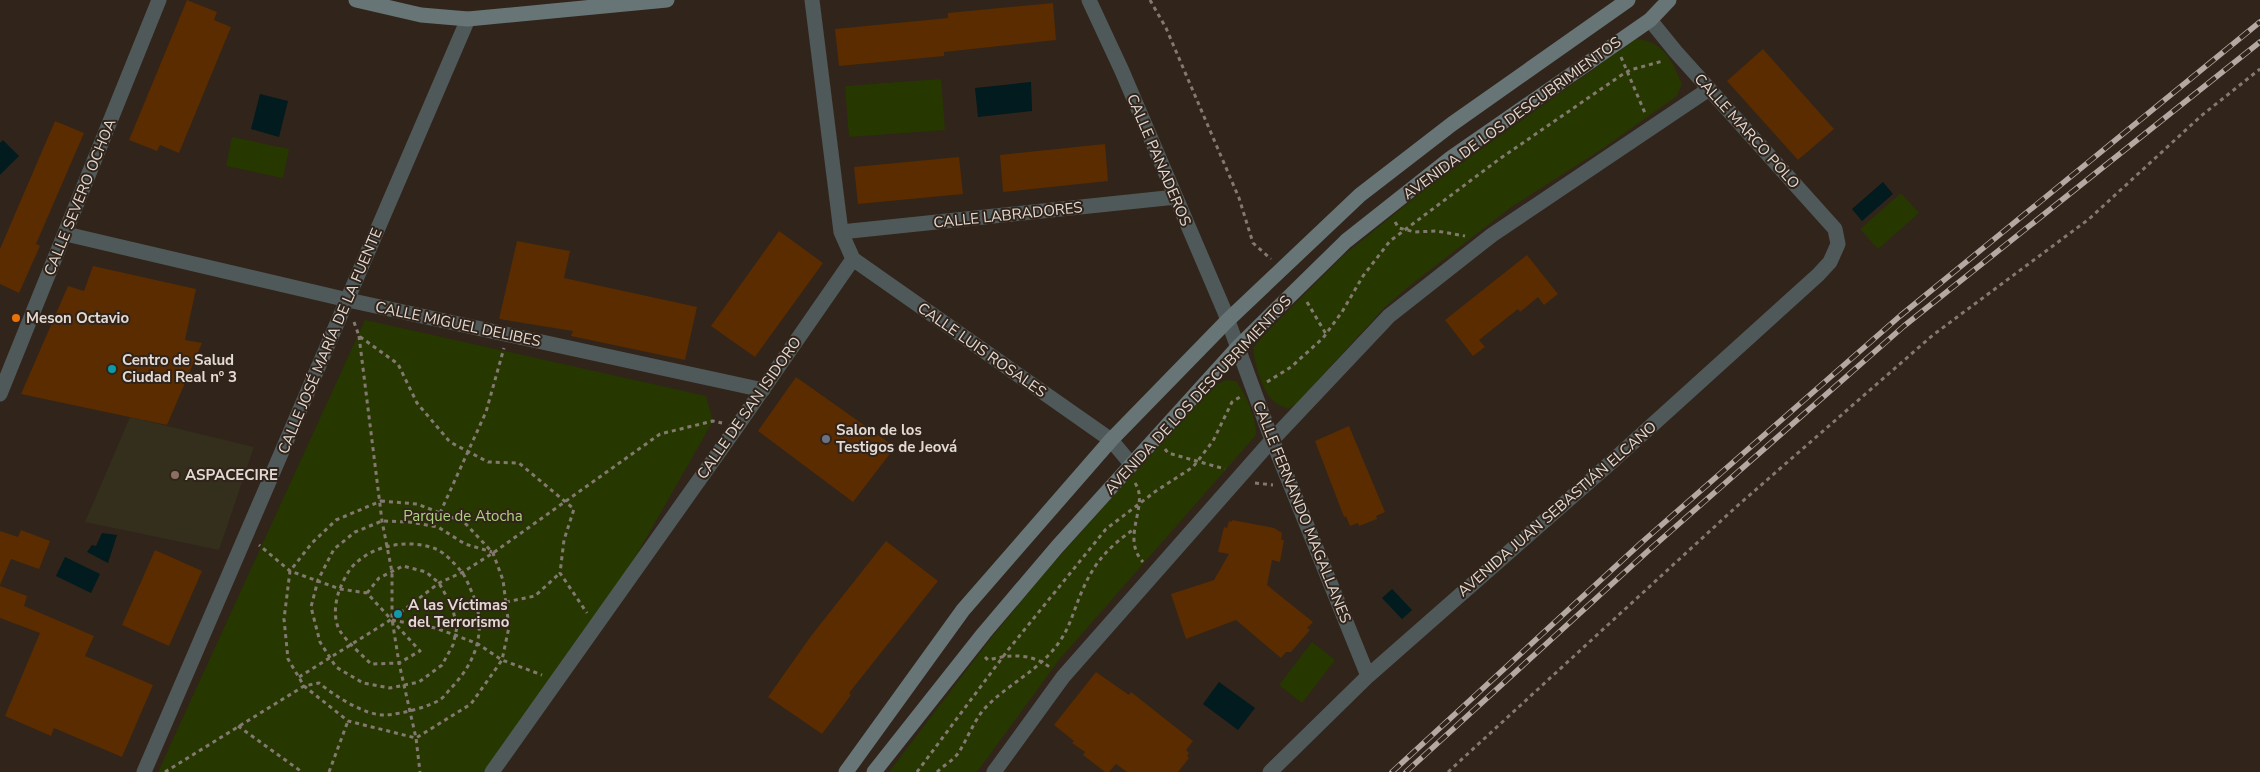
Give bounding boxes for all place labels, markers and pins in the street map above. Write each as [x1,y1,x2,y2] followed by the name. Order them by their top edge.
[26,308,129,328] place label: Meson Octavio
[10,312,22,324] marker: Meson Octavio
[122,350,237,387] place label: Centro de Salud Ciudad Real nº 3
[106,363,118,375] marker: Centro de Salud Ciudad Real nº 3
[836,420,957,457] place label: Salon de los Testigos de Jeová
[820,433,832,445] marker: Salon de los Testigos de Jeová
[185,465,278,485] place label: ASPACECIRE
[169,469,181,481] marker: ASPACECIRE
[408,595,510,632] place label: A las Víctimas del Terrorismo
[392,608,404,620] marker: A las Víctimas del Terrorismo

